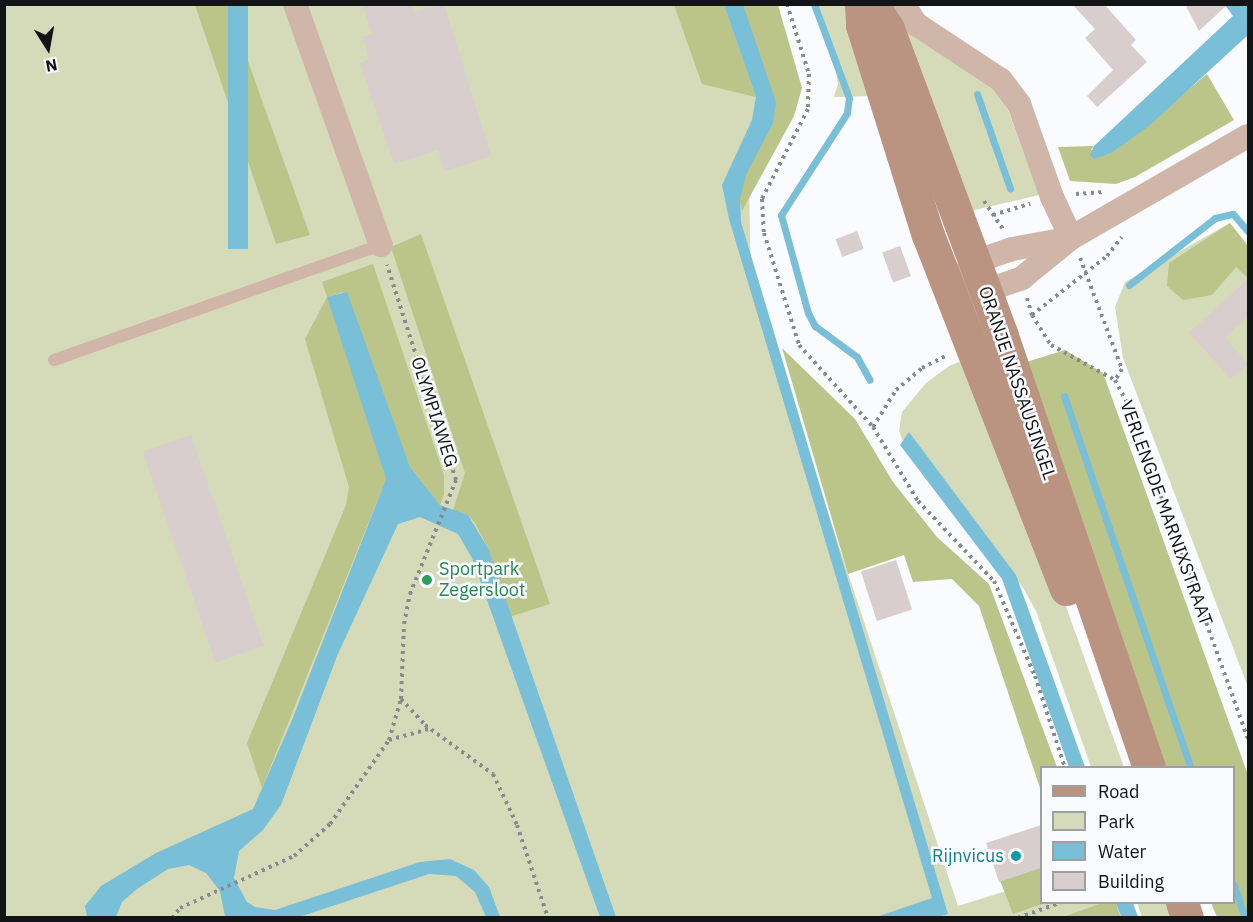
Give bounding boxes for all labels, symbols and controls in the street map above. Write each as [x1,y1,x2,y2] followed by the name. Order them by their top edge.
[18,18,78,78] north arrow
[44,55,59,77] text: N
[974,283,1060,483] street label: ORANJE NASSAUSINGEL
[406,354,462,470] street label: OLYMPIAWEG
[1115,398,1217,628] street label: VERLENGDE MARNIXSTRAAT
[439,559,525,602] place label: Sportpark Zegersloot
[420,573,434,587] marker: Sportpark Zegersloot
[1040,766,1235,904] legend
[1098,780,1139,803] text: Road
[1098,810,1134,833] text: Park
[1098,840,1146,863] text: Water
[932,845,1004,867] place label: Rijnvicus
[1009,849,1023,863] marker: Rijnvicus
[1098,870,1164,893] text: Building

